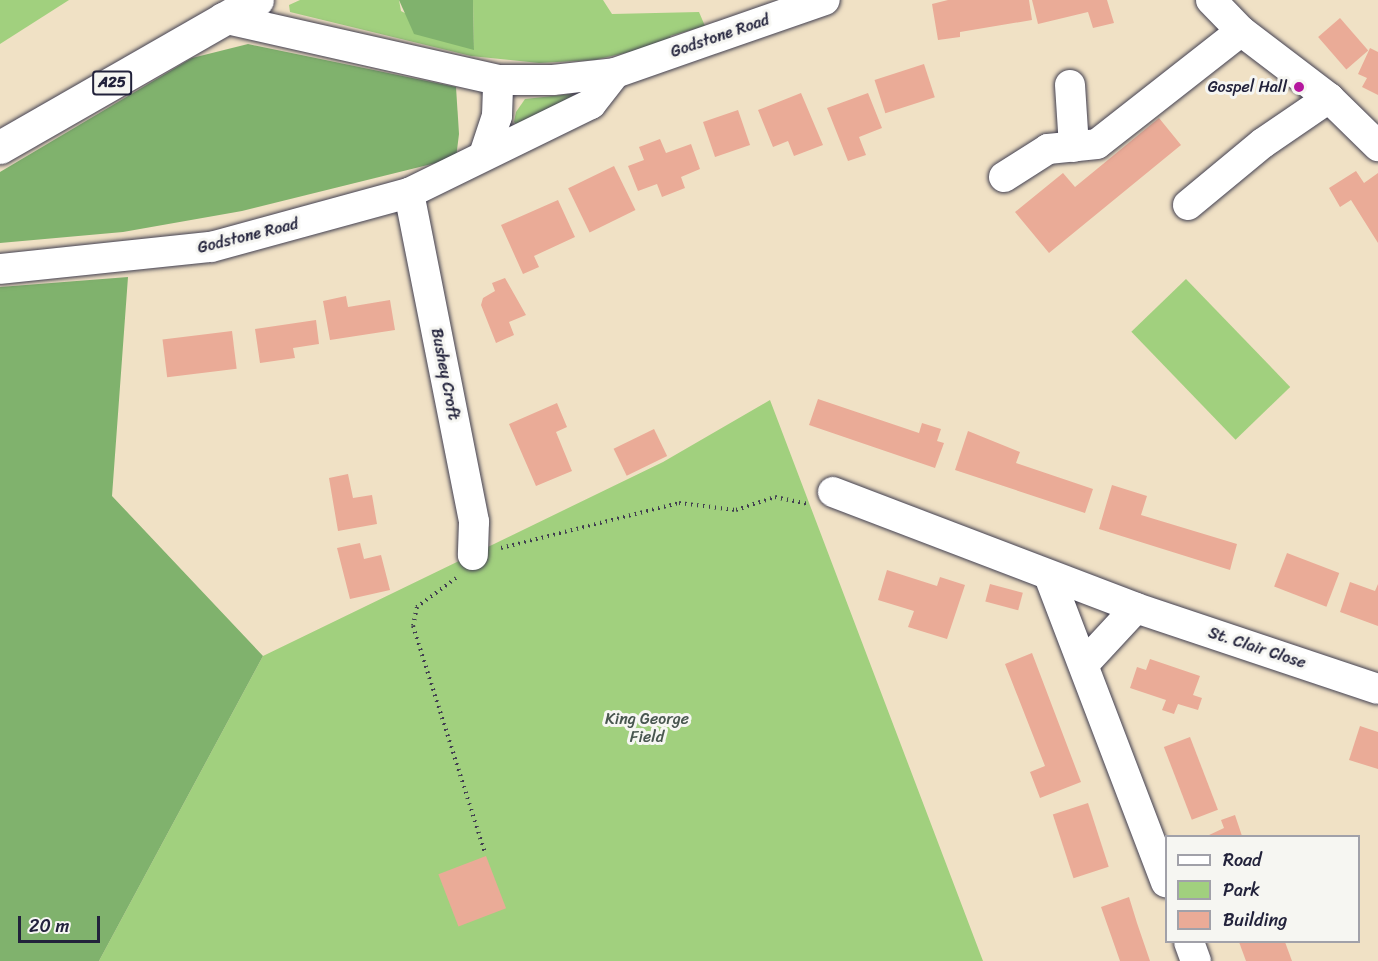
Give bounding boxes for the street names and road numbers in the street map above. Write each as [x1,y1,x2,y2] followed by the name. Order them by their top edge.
[668,10,772,62] street label: Godstone Road
[91,71,133,95] road number: A25
[196,214,300,258] street label: Godstone Road
[427,326,463,422] street label: Bushey Croft
[1206,623,1308,673] street label: St. Clair Close

